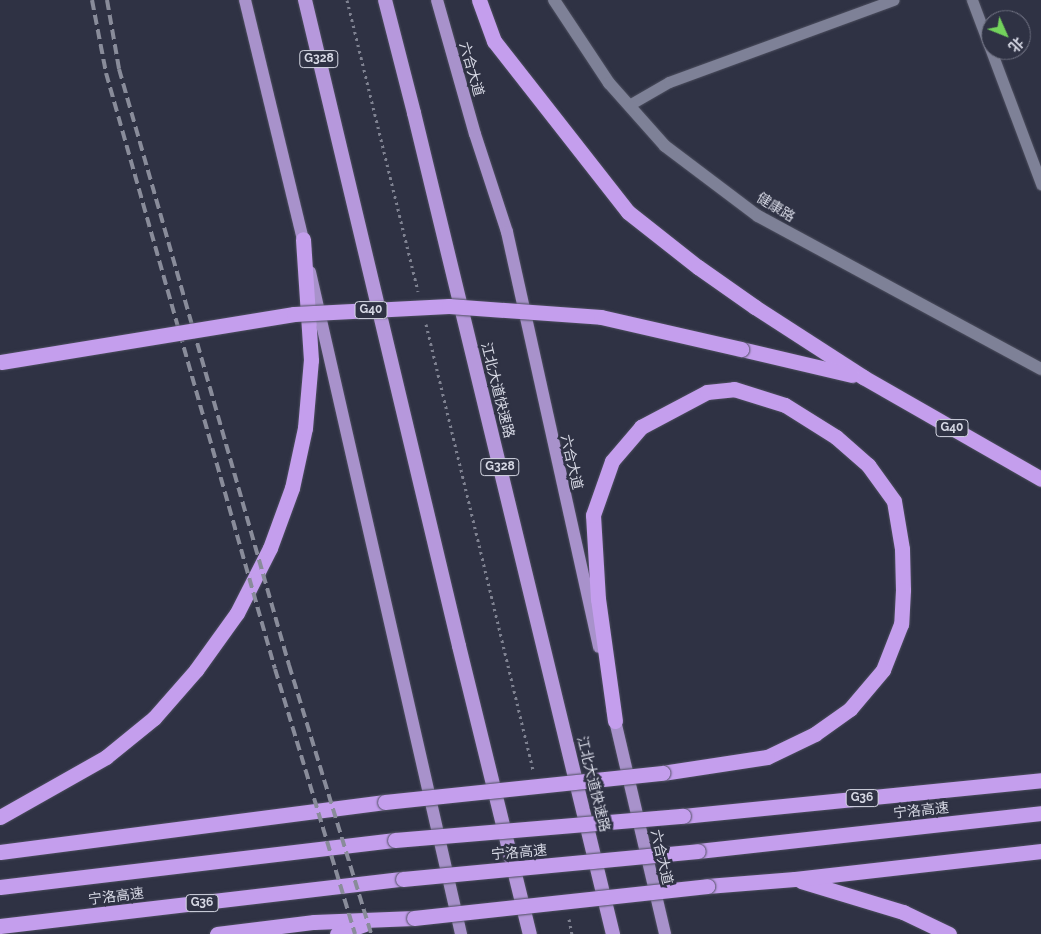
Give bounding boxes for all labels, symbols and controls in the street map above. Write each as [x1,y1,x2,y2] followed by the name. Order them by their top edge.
[981,10,1031,60] north arrow
[1005,34,1027,55] text: 北
[456,40,488,98] street label: 六合大道
[299,50,339,68] road number: G328
[754,189,798,225] street label: 健康路
[354,300,388,320] road number: G40
[478,340,518,440] street label: 江北大道快速路
[934,418,970,438] road number: G40
[558,433,586,491] street label: 六合大道
[480,458,520,477] road number: G328
[574,734,614,834] street label: 江北大道快速路
[844,788,880,808] road number: G36
[892,799,950,821] street label: 宁洛高速
[648,828,676,886] street label: 六合大道
[490,841,548,863] street label: 宁洛高速
[87,884,145,908] street label: 宁洛高速
[184,894,220,912] road number: G36

